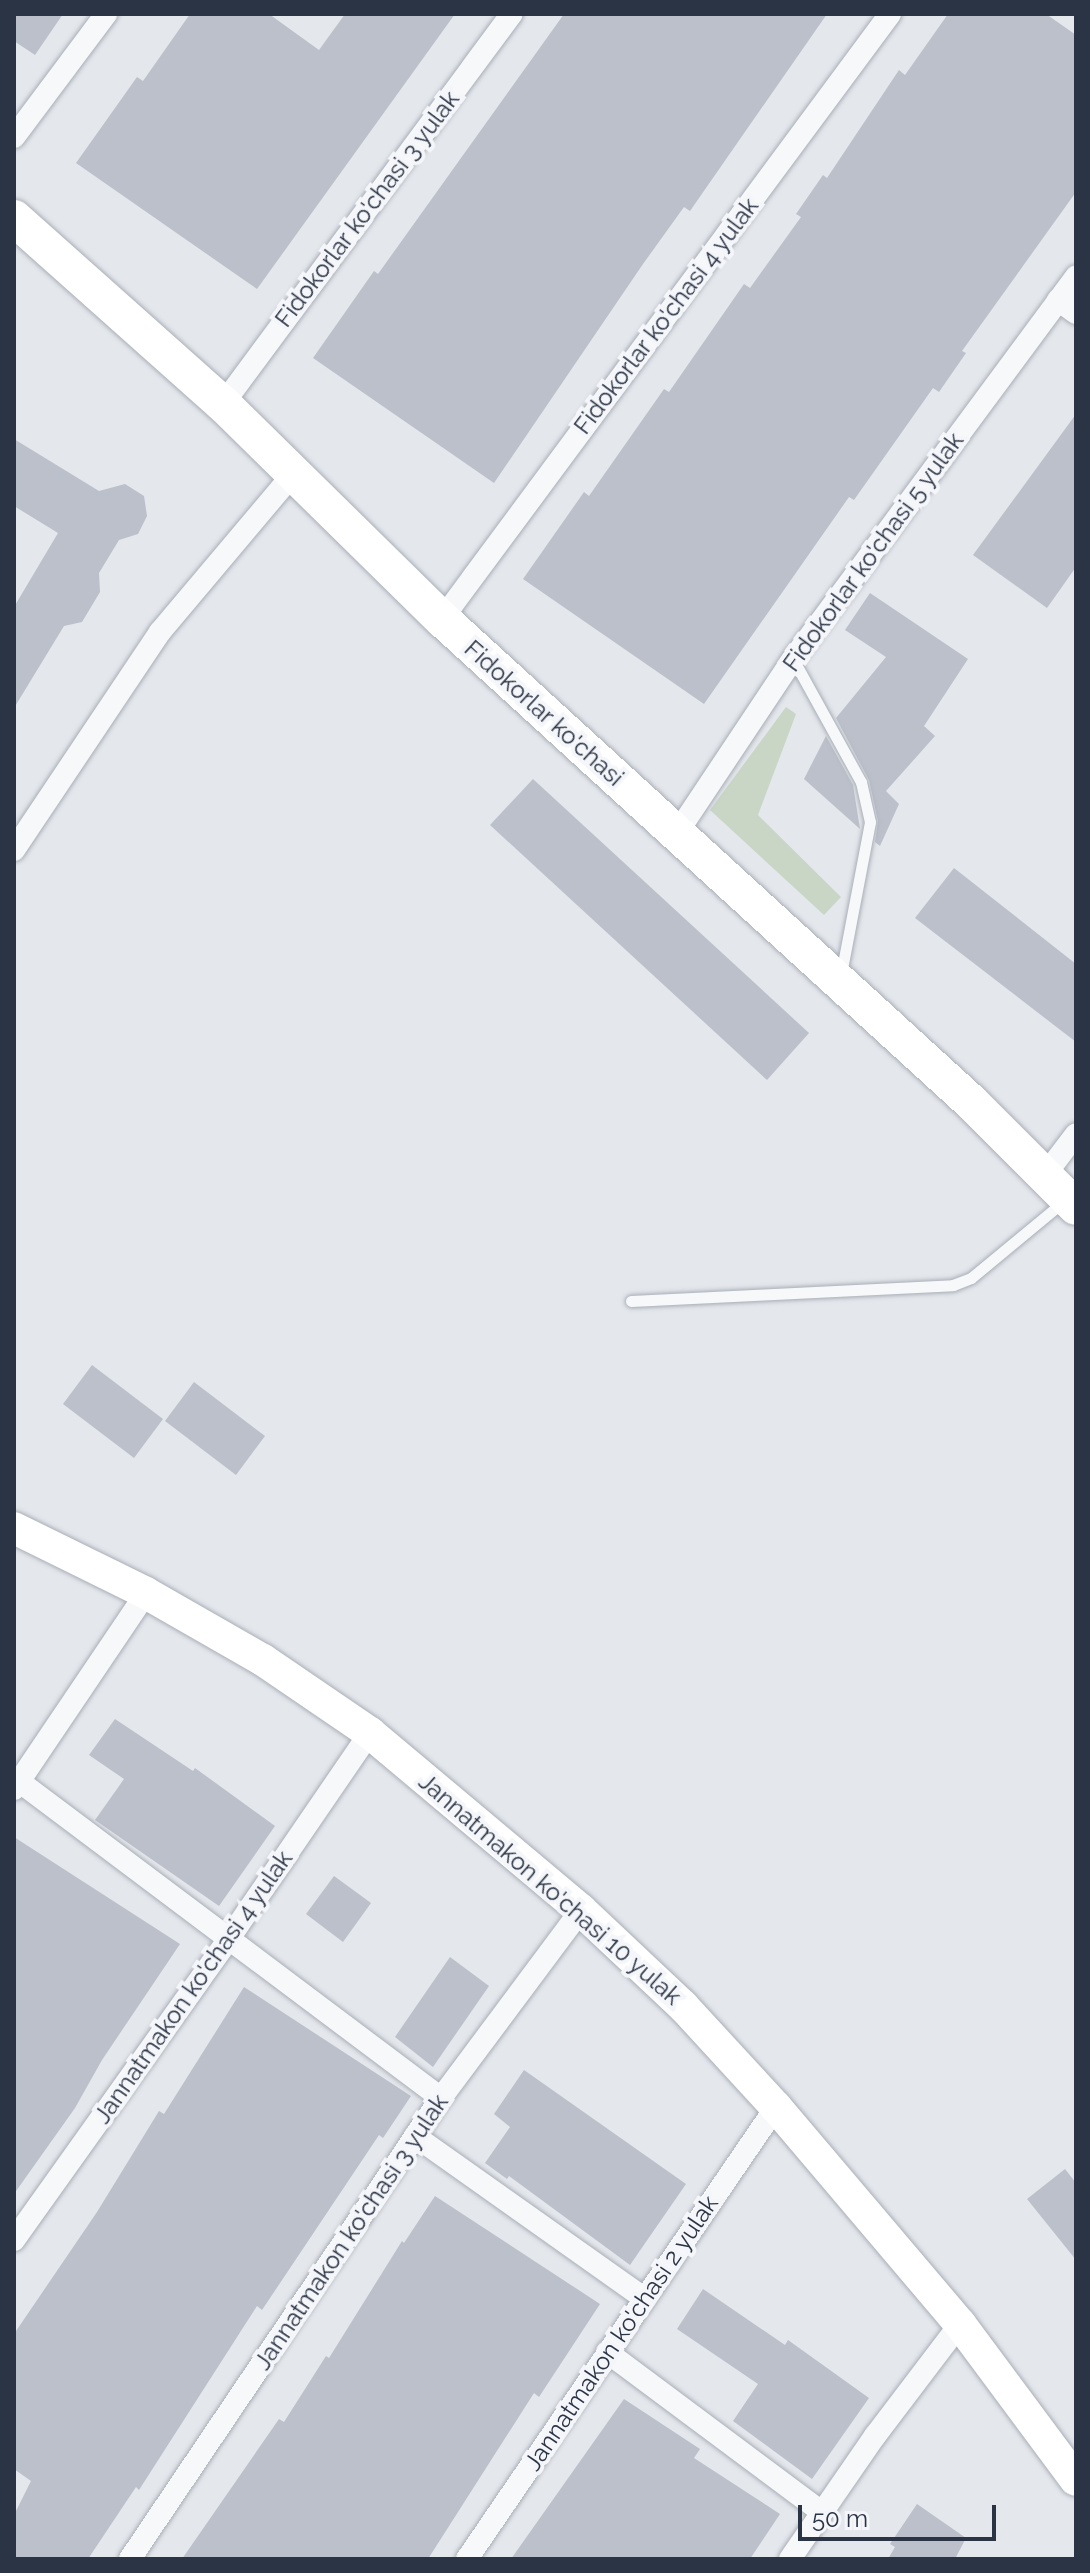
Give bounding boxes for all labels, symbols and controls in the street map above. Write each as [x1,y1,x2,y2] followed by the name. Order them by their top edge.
[269,85,465,333] street label: Fidokorlar ko'chasi 3 yulak
[567,192,765,440] street label: Fidokorlar ko'chasi 4 yulak
[776,426,970,678] street label: Fidokorlar ko'chasi 5 yulak
[458,634,630,792] street label: Fidokorlar ko'chasi
[413,1767,687,2011] street label: Jannatmakon ko'chasi 10 yulak
[87,1845,299,2129] street label: Jannatmakon ko'chasi 4 yulak
[248,2089,454,2375] street label: Jannatmakon ko'chasi 3 yulak
[518,2190,724,2476] street label: Jannatmakon ko'chasi 2 yulak
[802,2489,1000,2539] scale bar
[812,2504,868,2533] text: 50 m

